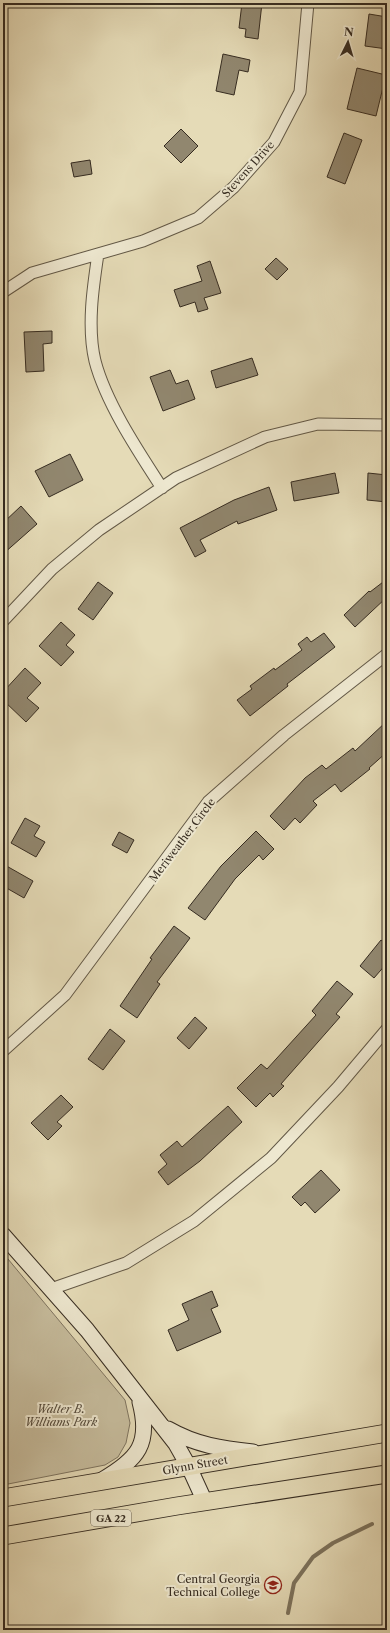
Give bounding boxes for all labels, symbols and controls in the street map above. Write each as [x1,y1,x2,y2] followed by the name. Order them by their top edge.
[328,22,368,62] north arrow
[343,25,355,39] text: N
[219,138,277,200] street label: Stevens Drive
[146,795,218,885] street label: Meriweather Circle
[25,1402,97,1429] park label: Walter B. Williams Park
[161,1452,229,1478] street label: Glynn Street
[91,1510,131,1526] road number: GA 22
[166,1572,260,1599] place label: Central Georgia Technical College
[263,1575,283,1595] school or university icon: Central Georgia Technical College

